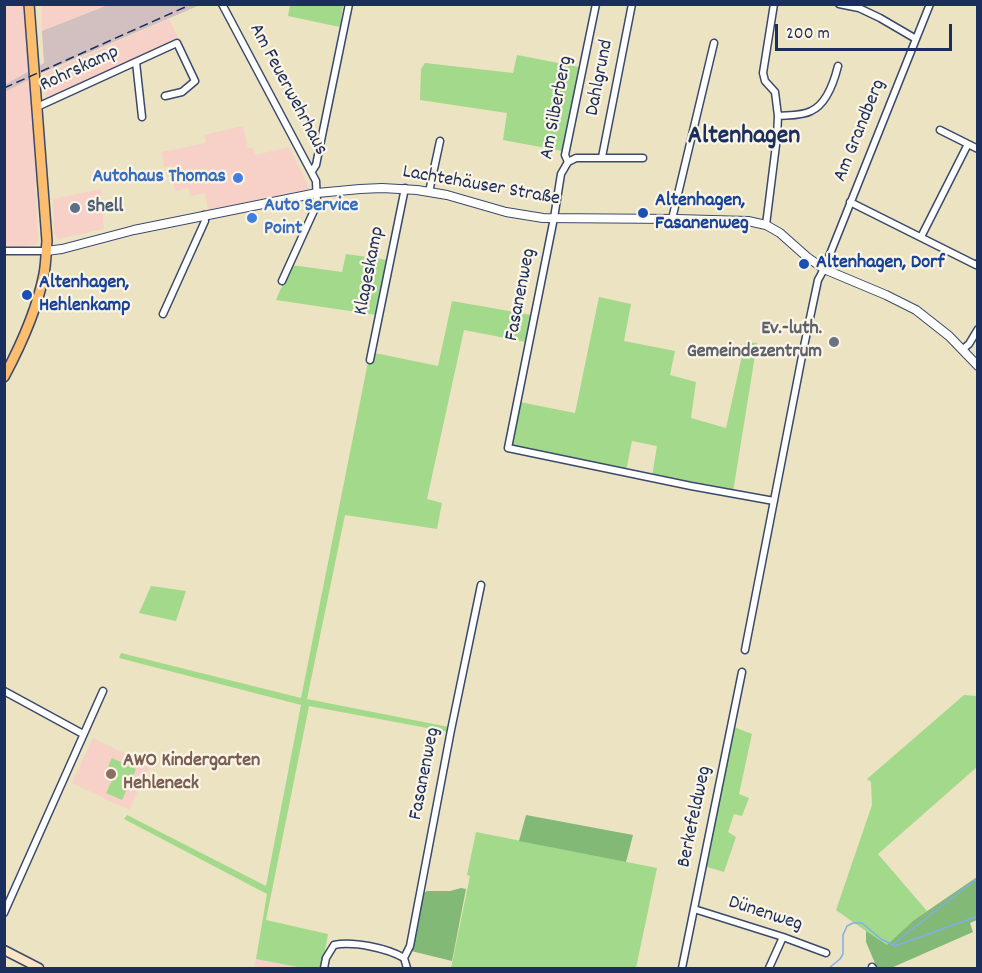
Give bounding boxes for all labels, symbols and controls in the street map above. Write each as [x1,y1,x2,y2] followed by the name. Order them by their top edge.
[778,12,955,50] scale bar
[242,20,332,160] street label: Am Feuerwehrhaus
[786,22,830,47] text: 200 m
[582,38,620,118] street label: Dahlgrund
[37,41,123,99] street label: Rohrskamp
[536,54,580,162] street label: Am Silberberg
[830,76,892,186] street label: Am Grandberg
[688,122,800,154] district label: Altenhagen
[401,161,561,213] street label: Lachtehäuser Straße
[92,166,226,190] place label: Autohaus Thomas
[231,171,245,185] marker: Autohaus Thomas
[655,190,749,237] place label: Altenhagen, Fasanenweg
[264,195,358,242] place label: Auto Service Point
[87,196,123,220] place label: Shell
[68,201,82,215] marker: Shell
[636,206,650,220] marker: Altenhagen, Fasanenweg
[245,211,259,225] marker: Auto Service Point
[351,225,391,317] street label: Klageskamp
[501,247,543,343] street label: Fasanenweg
[816,252,944,276] place label: Altenhagen, Dorf
[797,257,811,271] marker: Altenhagen, Dorf
[39,272,131,319] place label: Altenhagen, Hehlenkamp
[20,288,34,302] marker: Altenhagen, Hehlenkamp
[687,318,822,365] place label: Ev.-luth. Gemeindezentrum
[827,335,841,349] marker: Ev.-luth. Gemeindezentrum
[405,726,447,822] street label: Fasanenweg
[123,750,260,797] place label: AWO Kindergarten Hehleneck
[674,764,718,870] street label: Berkefeldweg
[104,767,118,781] marker: AWO Kindergarten Hehleneck
[725,892,805,938] street label: Dünenweg

